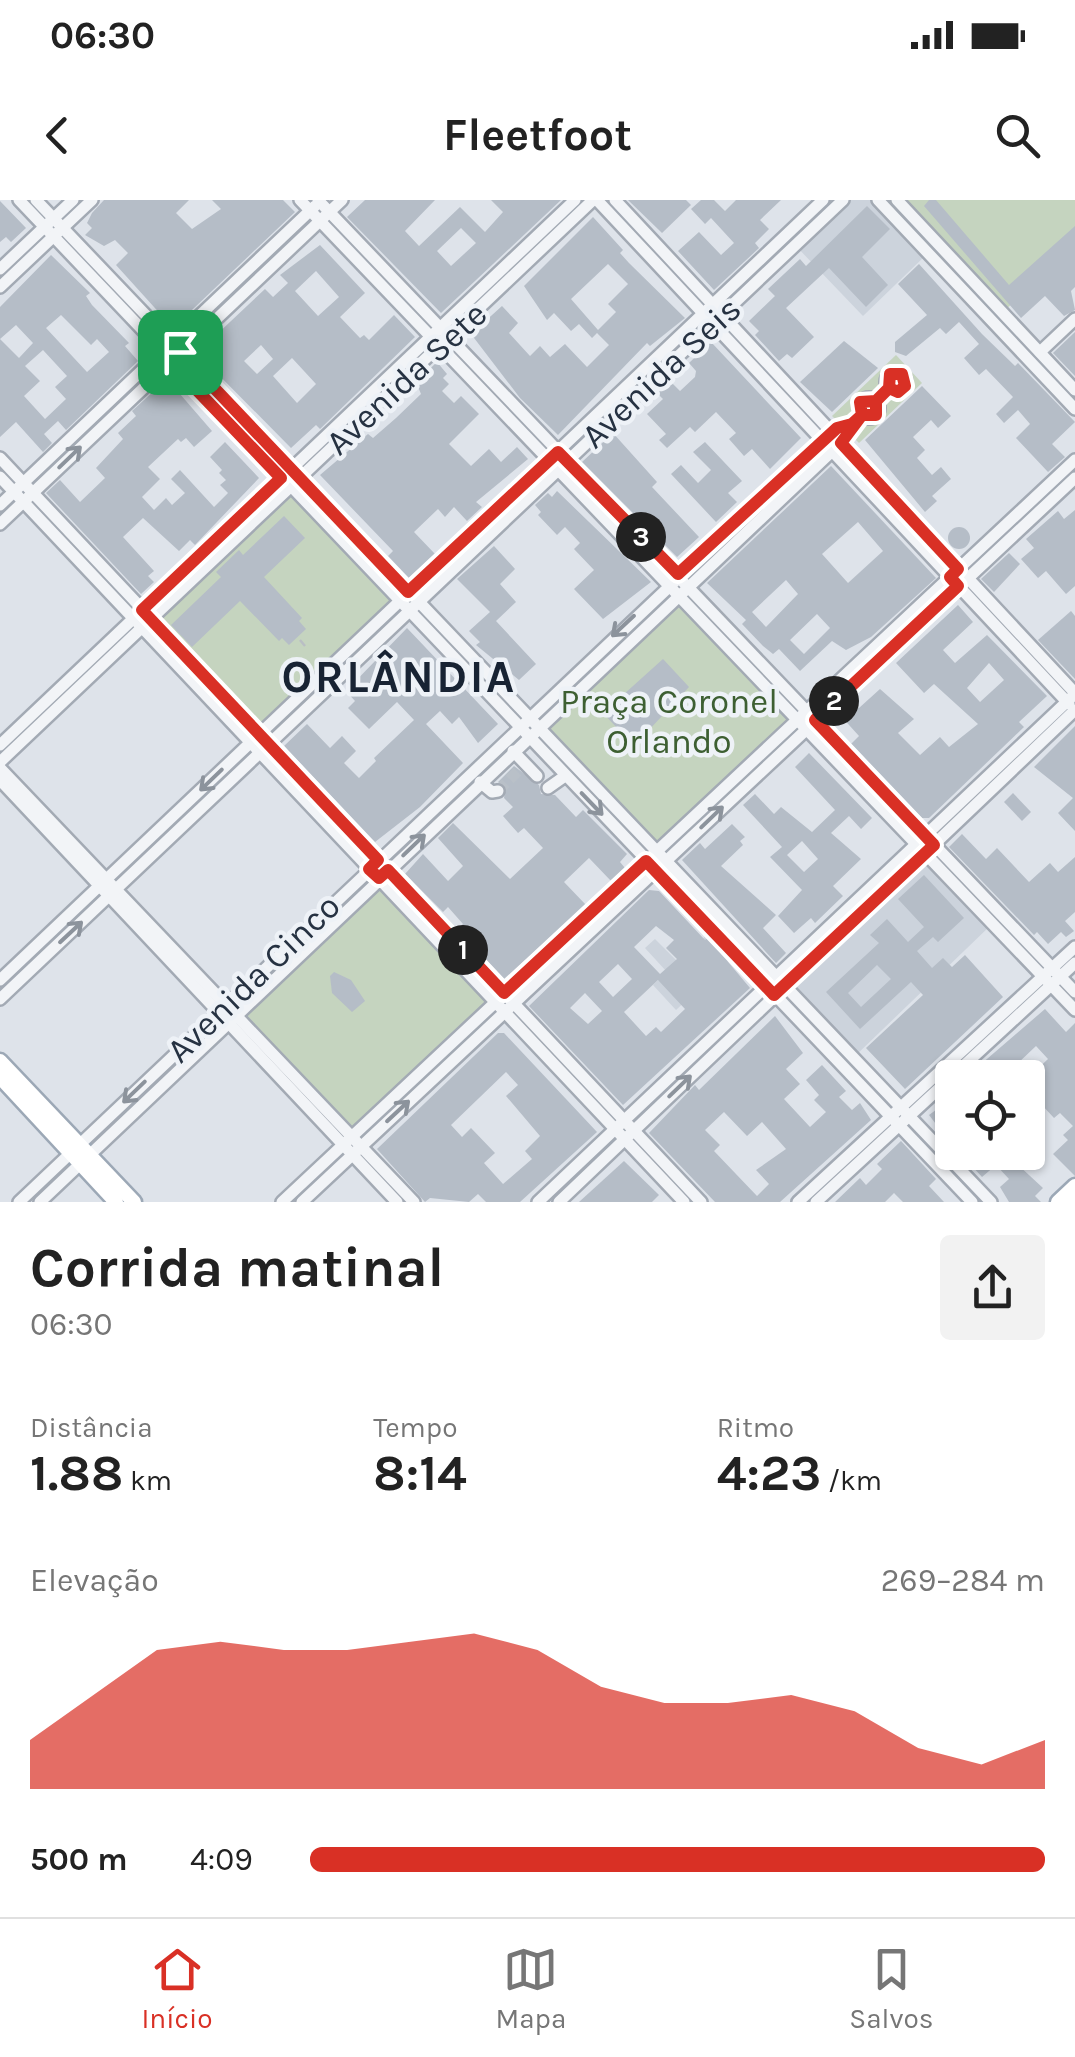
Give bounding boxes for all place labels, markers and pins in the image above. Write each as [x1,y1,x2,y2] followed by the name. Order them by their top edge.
[138,310,223,395] pin
[616,512,666,562] pin: 3
[809,676,859,726] pin: 2
[438,925,488,975] pin: 1

